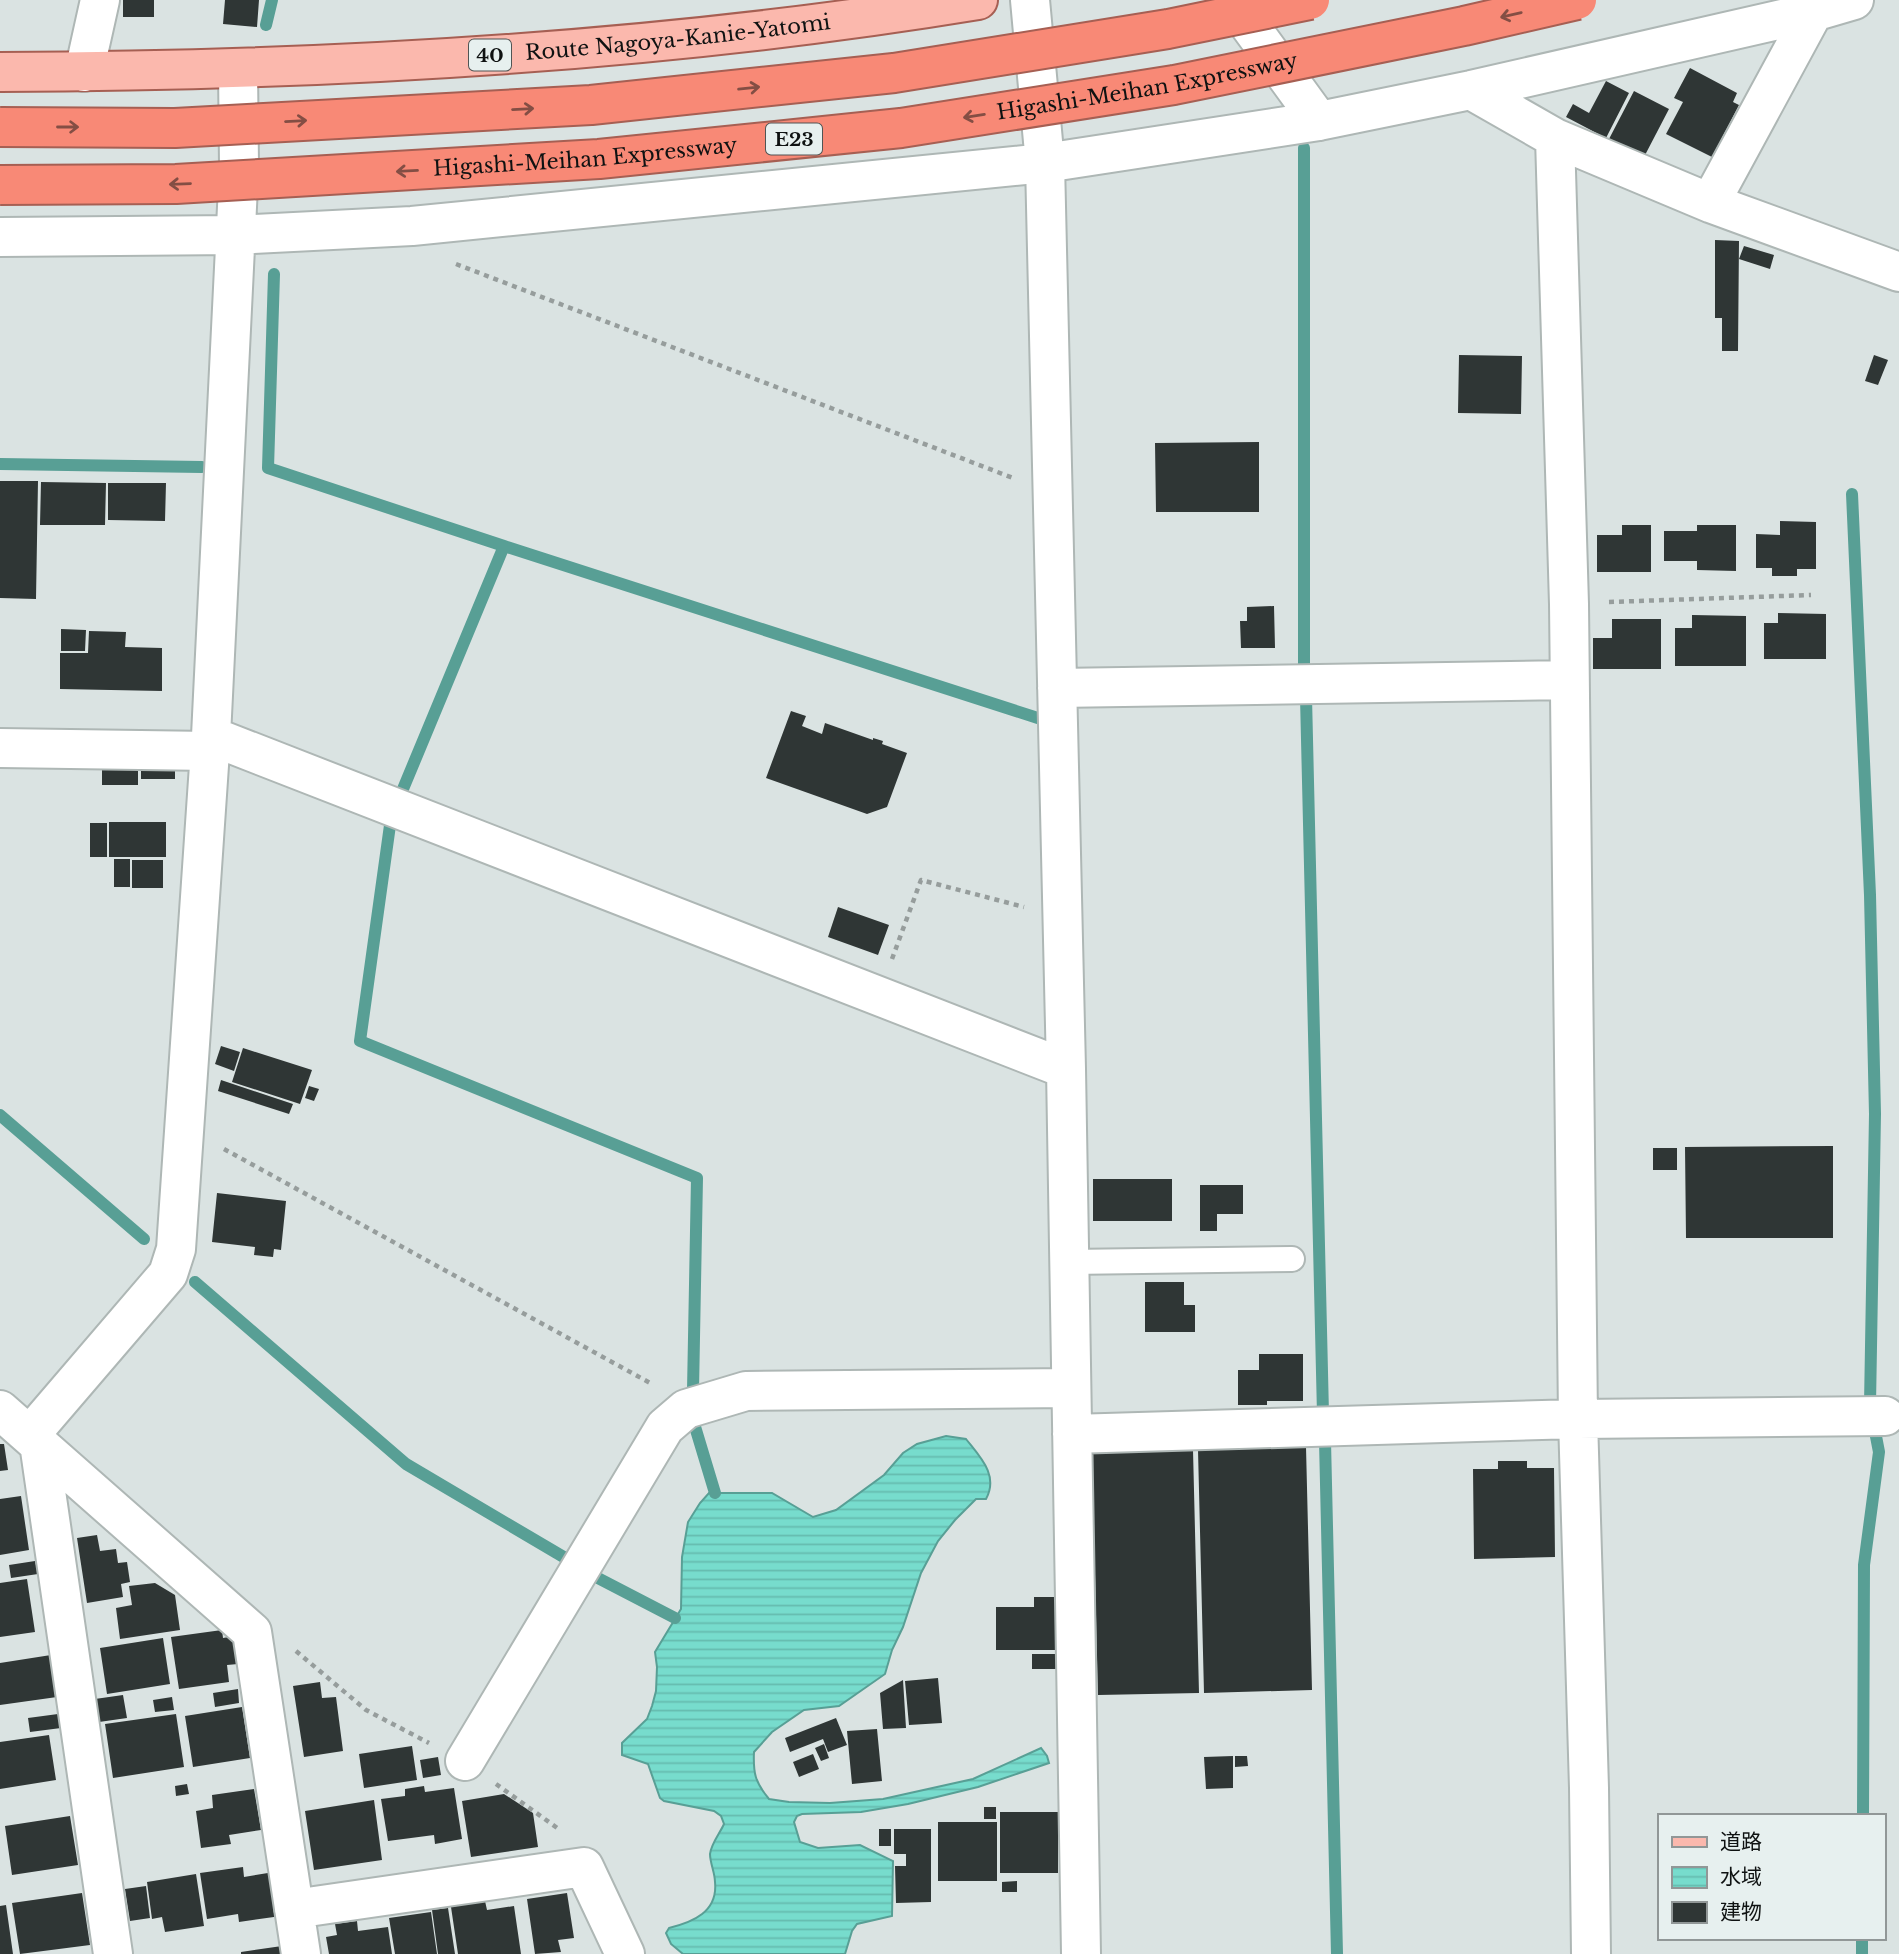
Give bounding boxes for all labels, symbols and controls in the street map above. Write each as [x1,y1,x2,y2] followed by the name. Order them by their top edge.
[524,9,832,66] street label: Route Nagoya-Kanie-Yatomi
[1500,9,1523,23] one-way arrow
[469,40,511,70] road number: 40
[995,47,1301,126] street label: Higashi-Meihan Expressway
[737,82,760,95] one-way arrow
[511,102,534,115] one-way arrow
[963,110,986,123] one-way arrow
[284,114,306,127] one-way arrow
[56,120,79,134] one-way arrow
[766,124,822,154] road number: E23
[432,132,739,182] street label: Higashi-Meihan Expressway
[396,164,419,177] one-way arrow
[168,177,191,190] one-way arrow
[1658,1814,1885,1940] legend
[1720,1829,1762,1855] text: 道路
[1720,1864,1762,1890] text: 水域
[1720,1899,1762,1925] text: 建物

